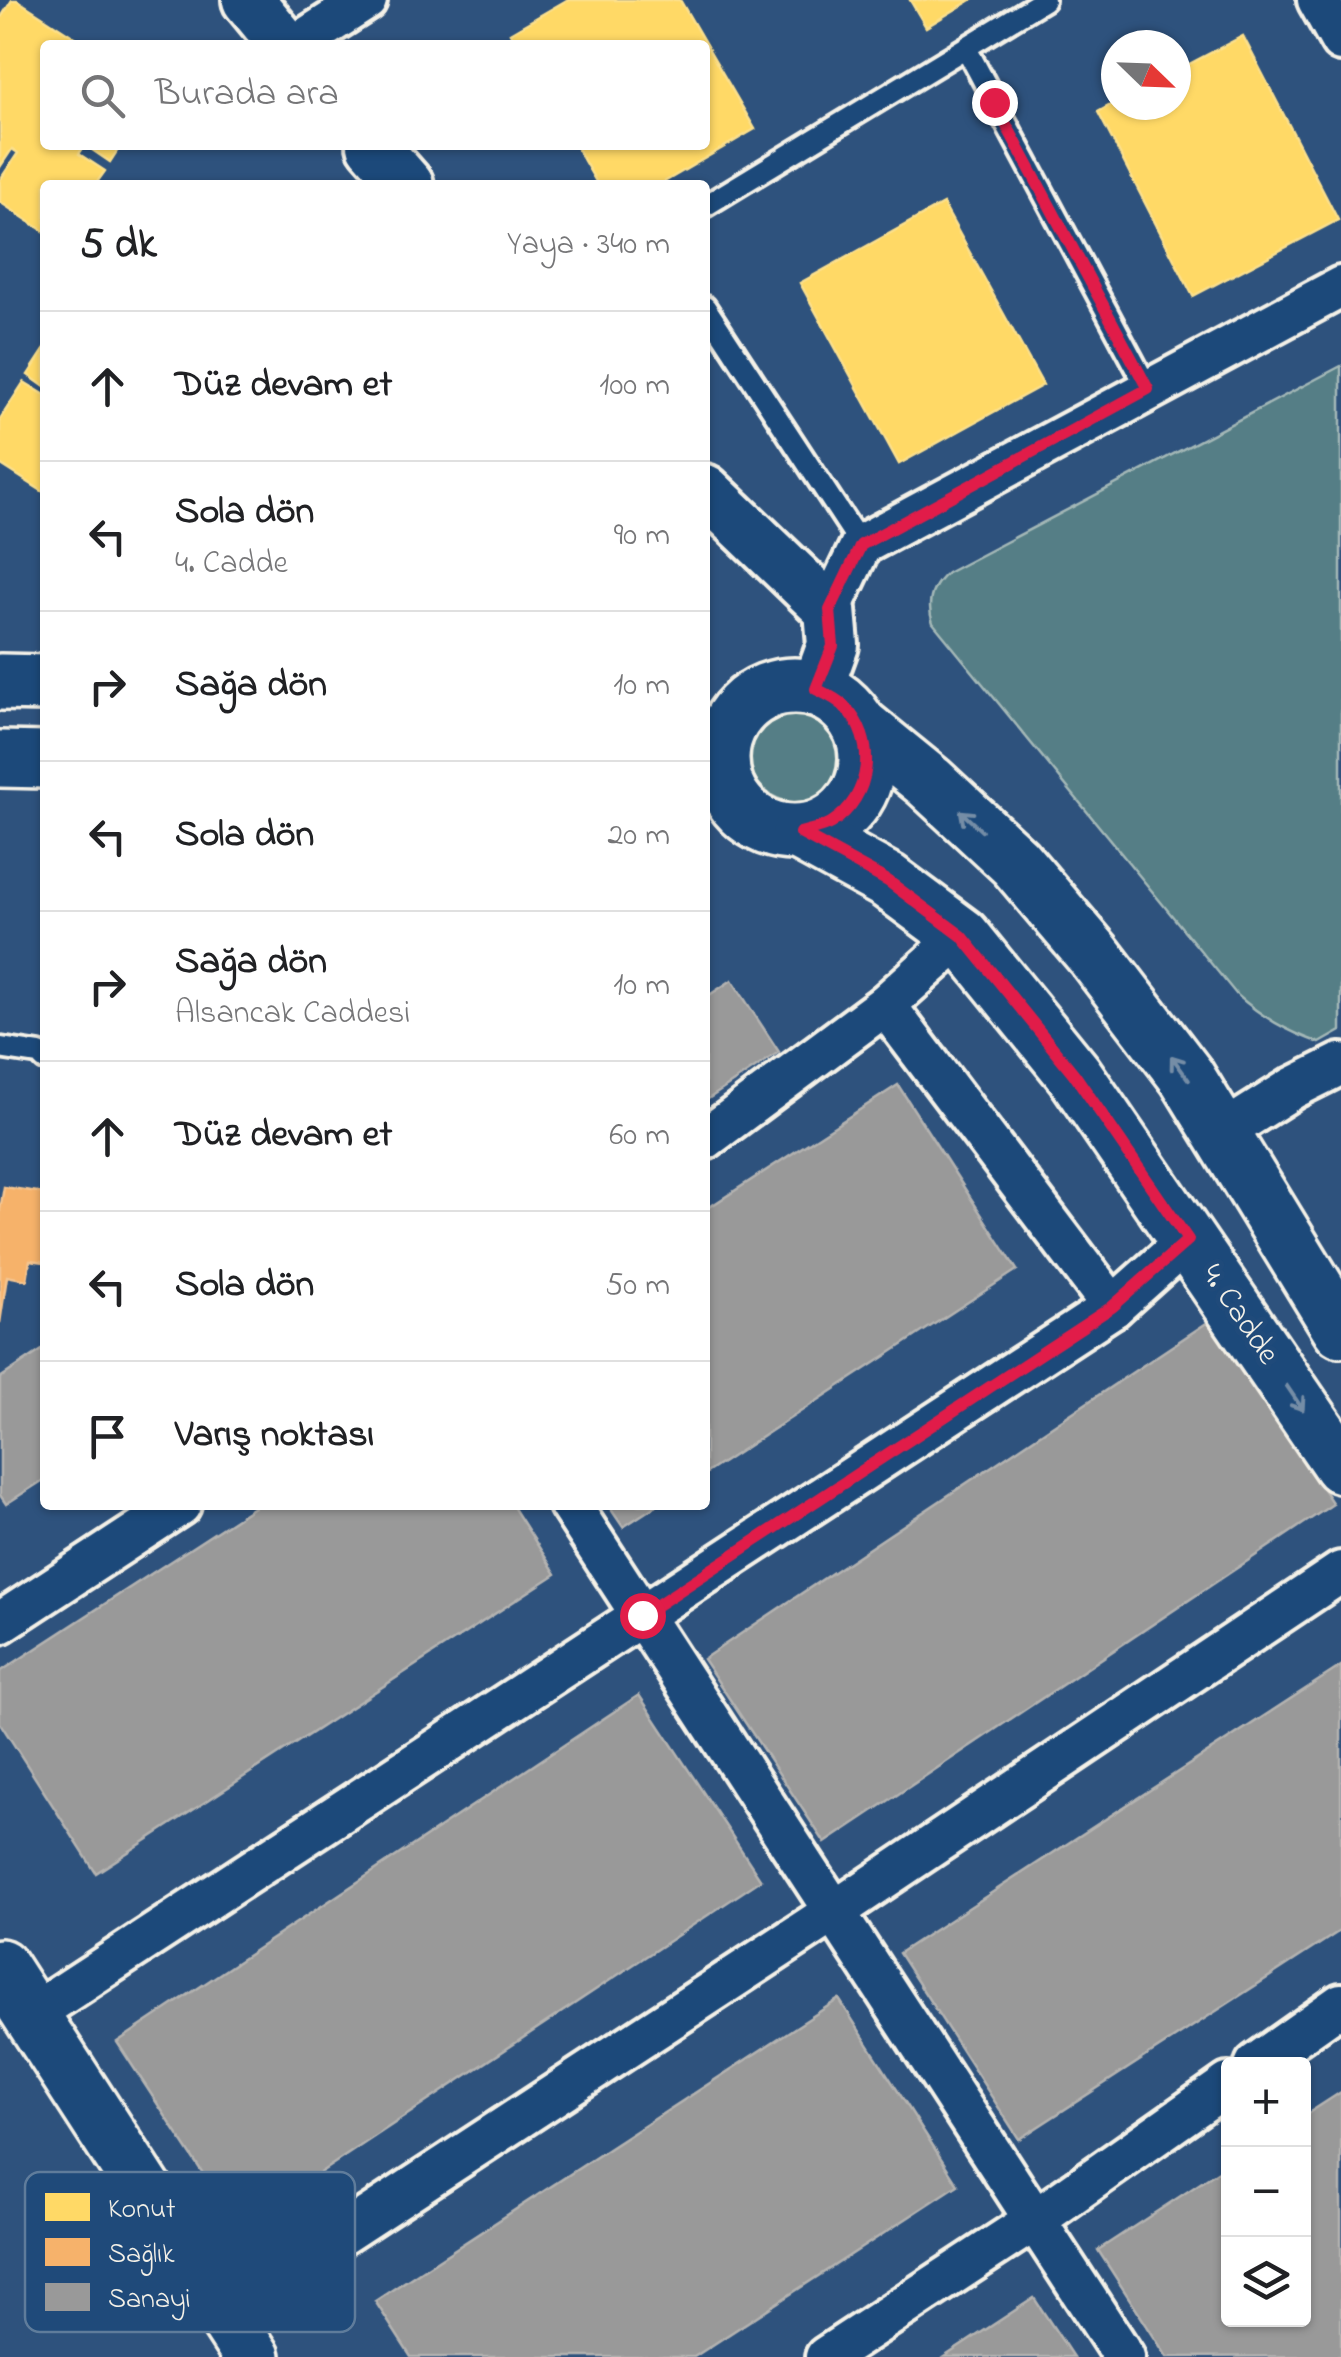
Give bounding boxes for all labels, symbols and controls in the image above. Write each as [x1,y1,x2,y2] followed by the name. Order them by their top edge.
[1101,30,1191,120] north arrow
[40,40,710,150] search box
[155,67,339,123] text: Burada ara
[75,68,130,123] icon: search
[972,80,1018,126] route end
[80,215,157,276] text: 5 dk
[507,222,670,269] text: Yaya · 340 m
[175,358,392,414] text: Düz devam et
[80,359,135,414] icon: ahead
[599,363,670,410] text: 100 m
[175,485,314,541] text: Sola dön
[80,509,135,564] icon: left
[614,513,670,560] text: 90 m
[175,541,288,588] text: 4. Cadde
[175,658,327,714] text: Sağa dön
[80,659,135,714] icon: right
[613,663,670,710] text: 10 m
[175,808,314,864] text: Sola dön
[80,809,135,864] icon: left
[959,809,983,833] one-way arrow
[607,813,670,860] text: 20 m
[175,935,327,991] text: Sağa dön
[80,959,135,1014] icon: right
[613,963,670,1010] text: 10 m
[175,991,410,1038] text: Alsancak Caddesi
[1170,1055,1191,1083] one-way arrow
[175,1108,392,1164] text: Düz devam et
[80,1109,135,1164] icon: ahead
[609,1113,670,1160] text: 60 m
[1188,1255,1290,1375] street label: 4. Cadde
[175,1258,314,1314] text: Sola dön
[80,1259,135,1314] icon: left
[605,1263,670,1310] text: 50 m
[1285,1384,1306,1412] one-way arrow
[175,1408,374,1464] text: Varış noktası
[80,1409,135,1464] icon: arrive
[620,1593,666,1639] route start
[1221,2057,1311,2327] map controls
[1221,2057,1311,2147] button: +
[1221,2147,1311,2237] button: −
[25,2172,355,2332] legend
[108,2190,175,2231] text: Konut
[108,2235,175,2276] text: Sağlık
[1221,2237,1311,2327] button: layers
[108,2280,191,2321] text: Sanayi

